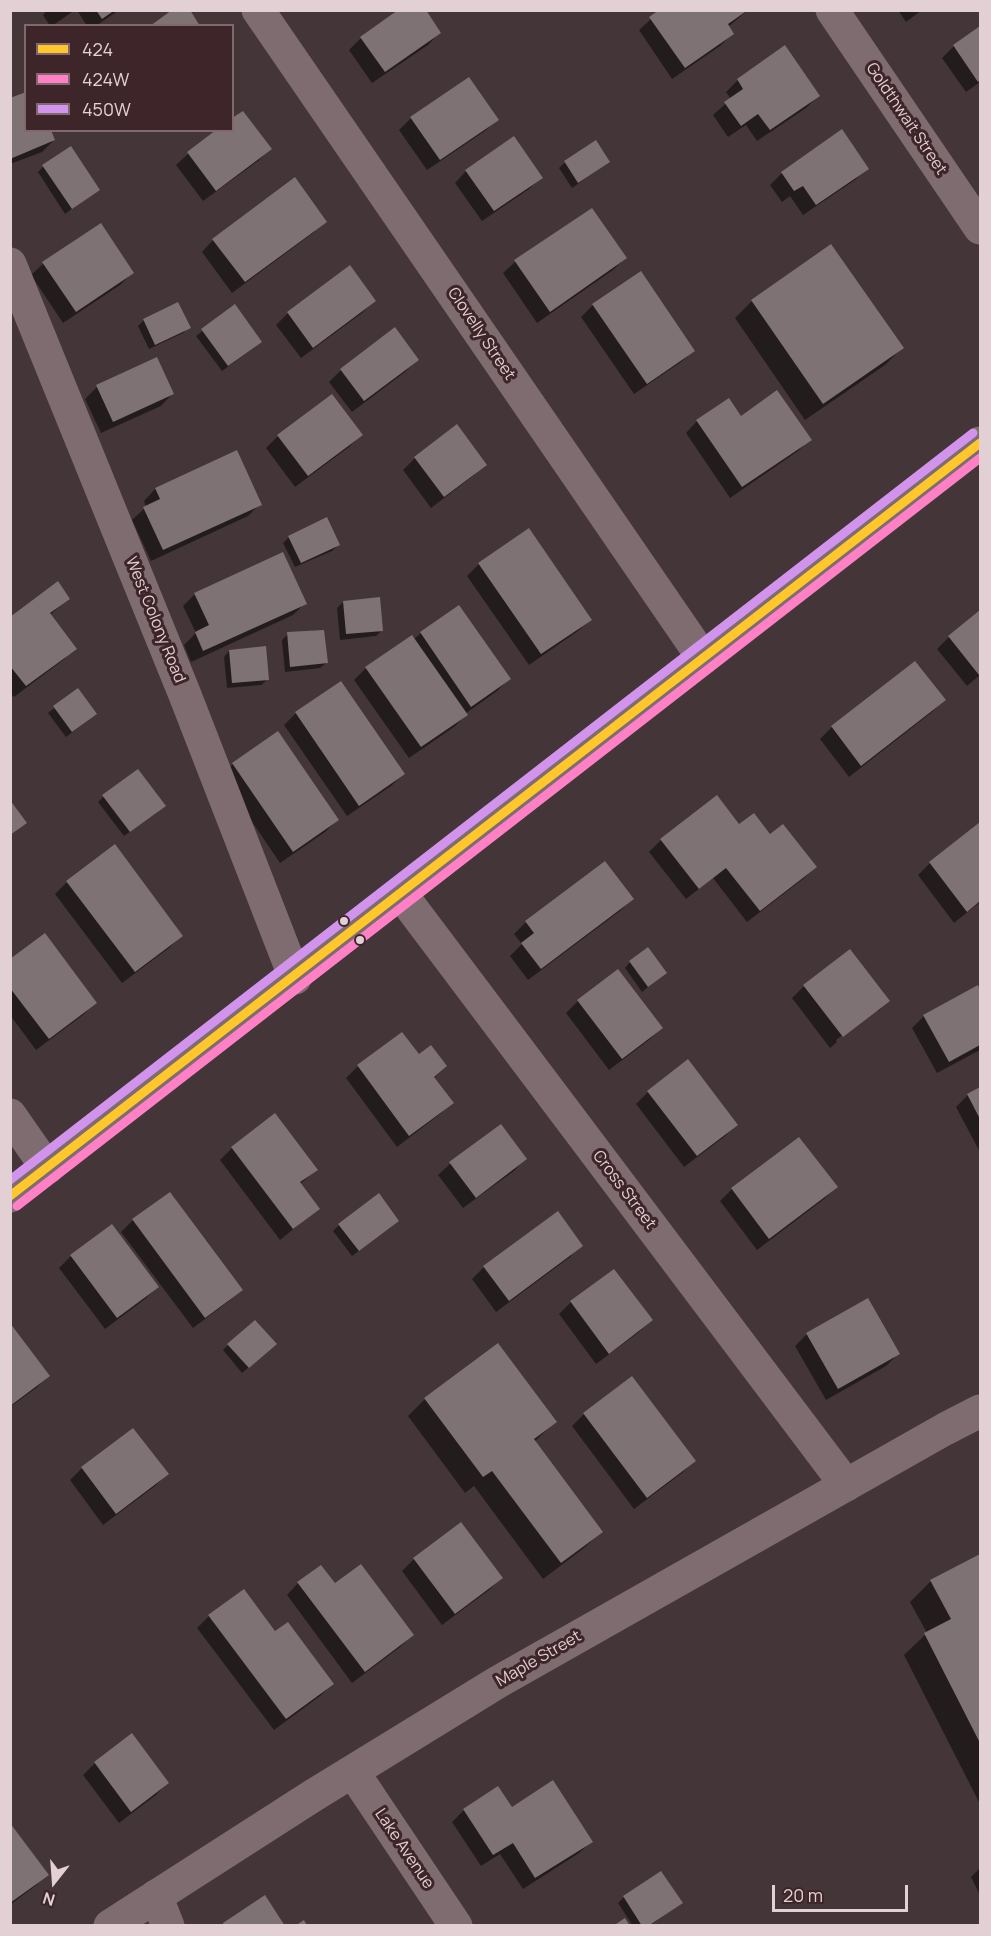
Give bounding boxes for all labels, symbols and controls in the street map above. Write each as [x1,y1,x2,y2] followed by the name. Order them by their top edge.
[24,24,234,132] legend
[82,37,113,61] text: 424
[861,59,951,179] street label: Goldthwait Street
[82,67,129,91] text: 424W
[82,97,131,121] text: 450W
[443,284,519,384] street label: Clovelly Street
[121,554,189,686] street label: West Colony Road
[338,915,350,927] unlabelled marker
[354,934,366,946] unlabelled marker
[588,1147,660,1233] street label: Cross Street
[493,1627,585,1691] street label: Maple Street
[370,1805,438,1893] street label: Lake Avenue
[24,1852,84,1912] north arrow
[775,1873,912,1911] scale bar
[783,1883,823,1907] text: 20 m
[40,1887,57,1911] text: N

